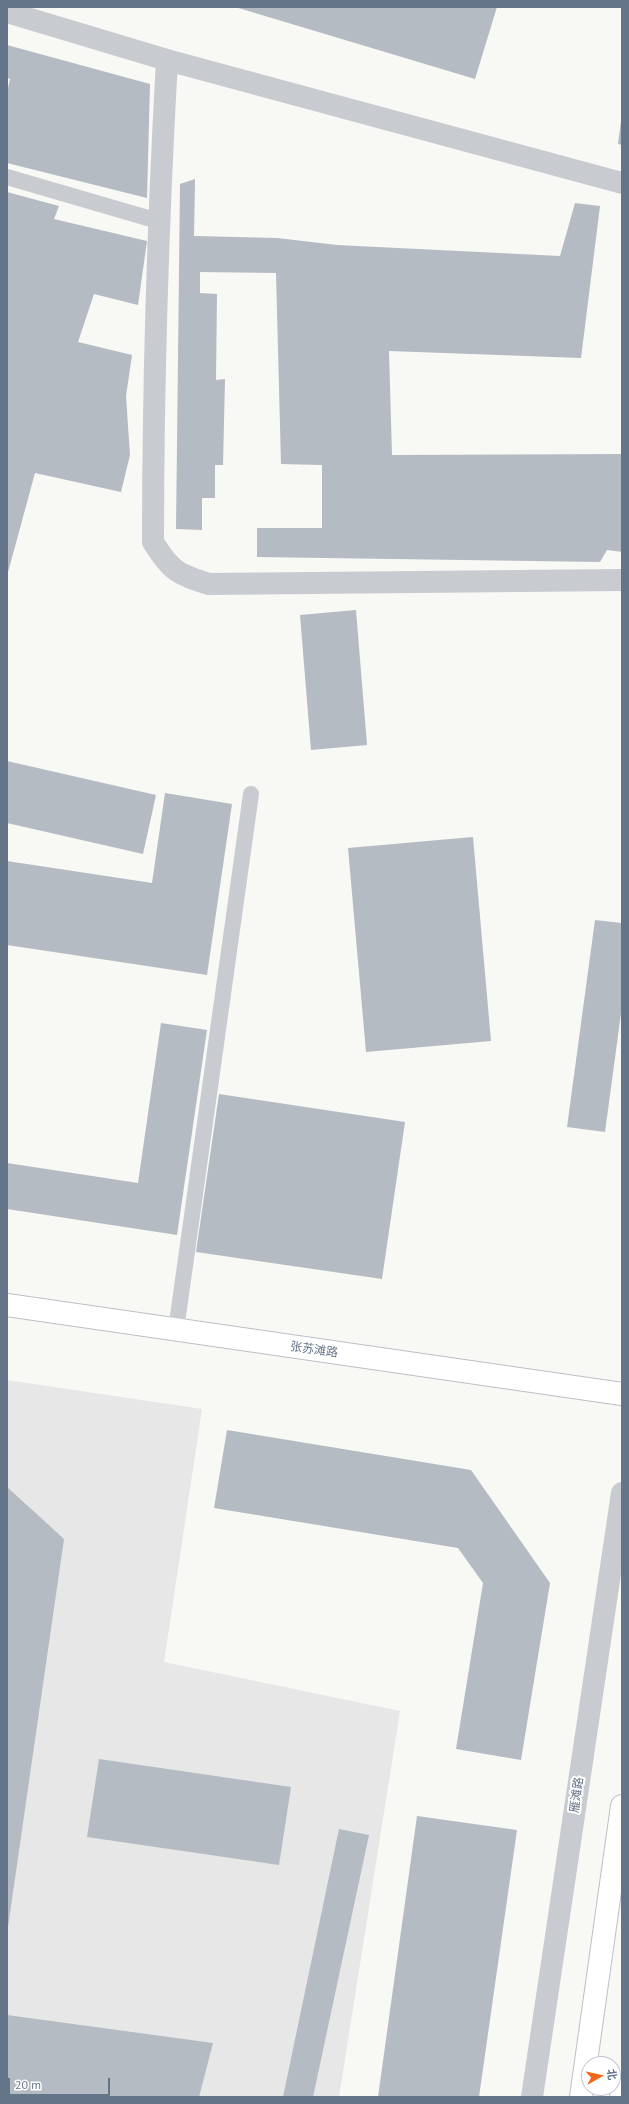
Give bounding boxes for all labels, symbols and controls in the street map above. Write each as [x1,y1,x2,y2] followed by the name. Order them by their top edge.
[289,1340,339,1360] street label: 张苏滩路
[567,1776,587,1814] street label: 雁滩路
[581,2056,621,2096] north arrow
[604,2068,620,2081] text: 北
[10,2070,112,2096] scale bar
[15,2077,41,2092] text: 20 m

